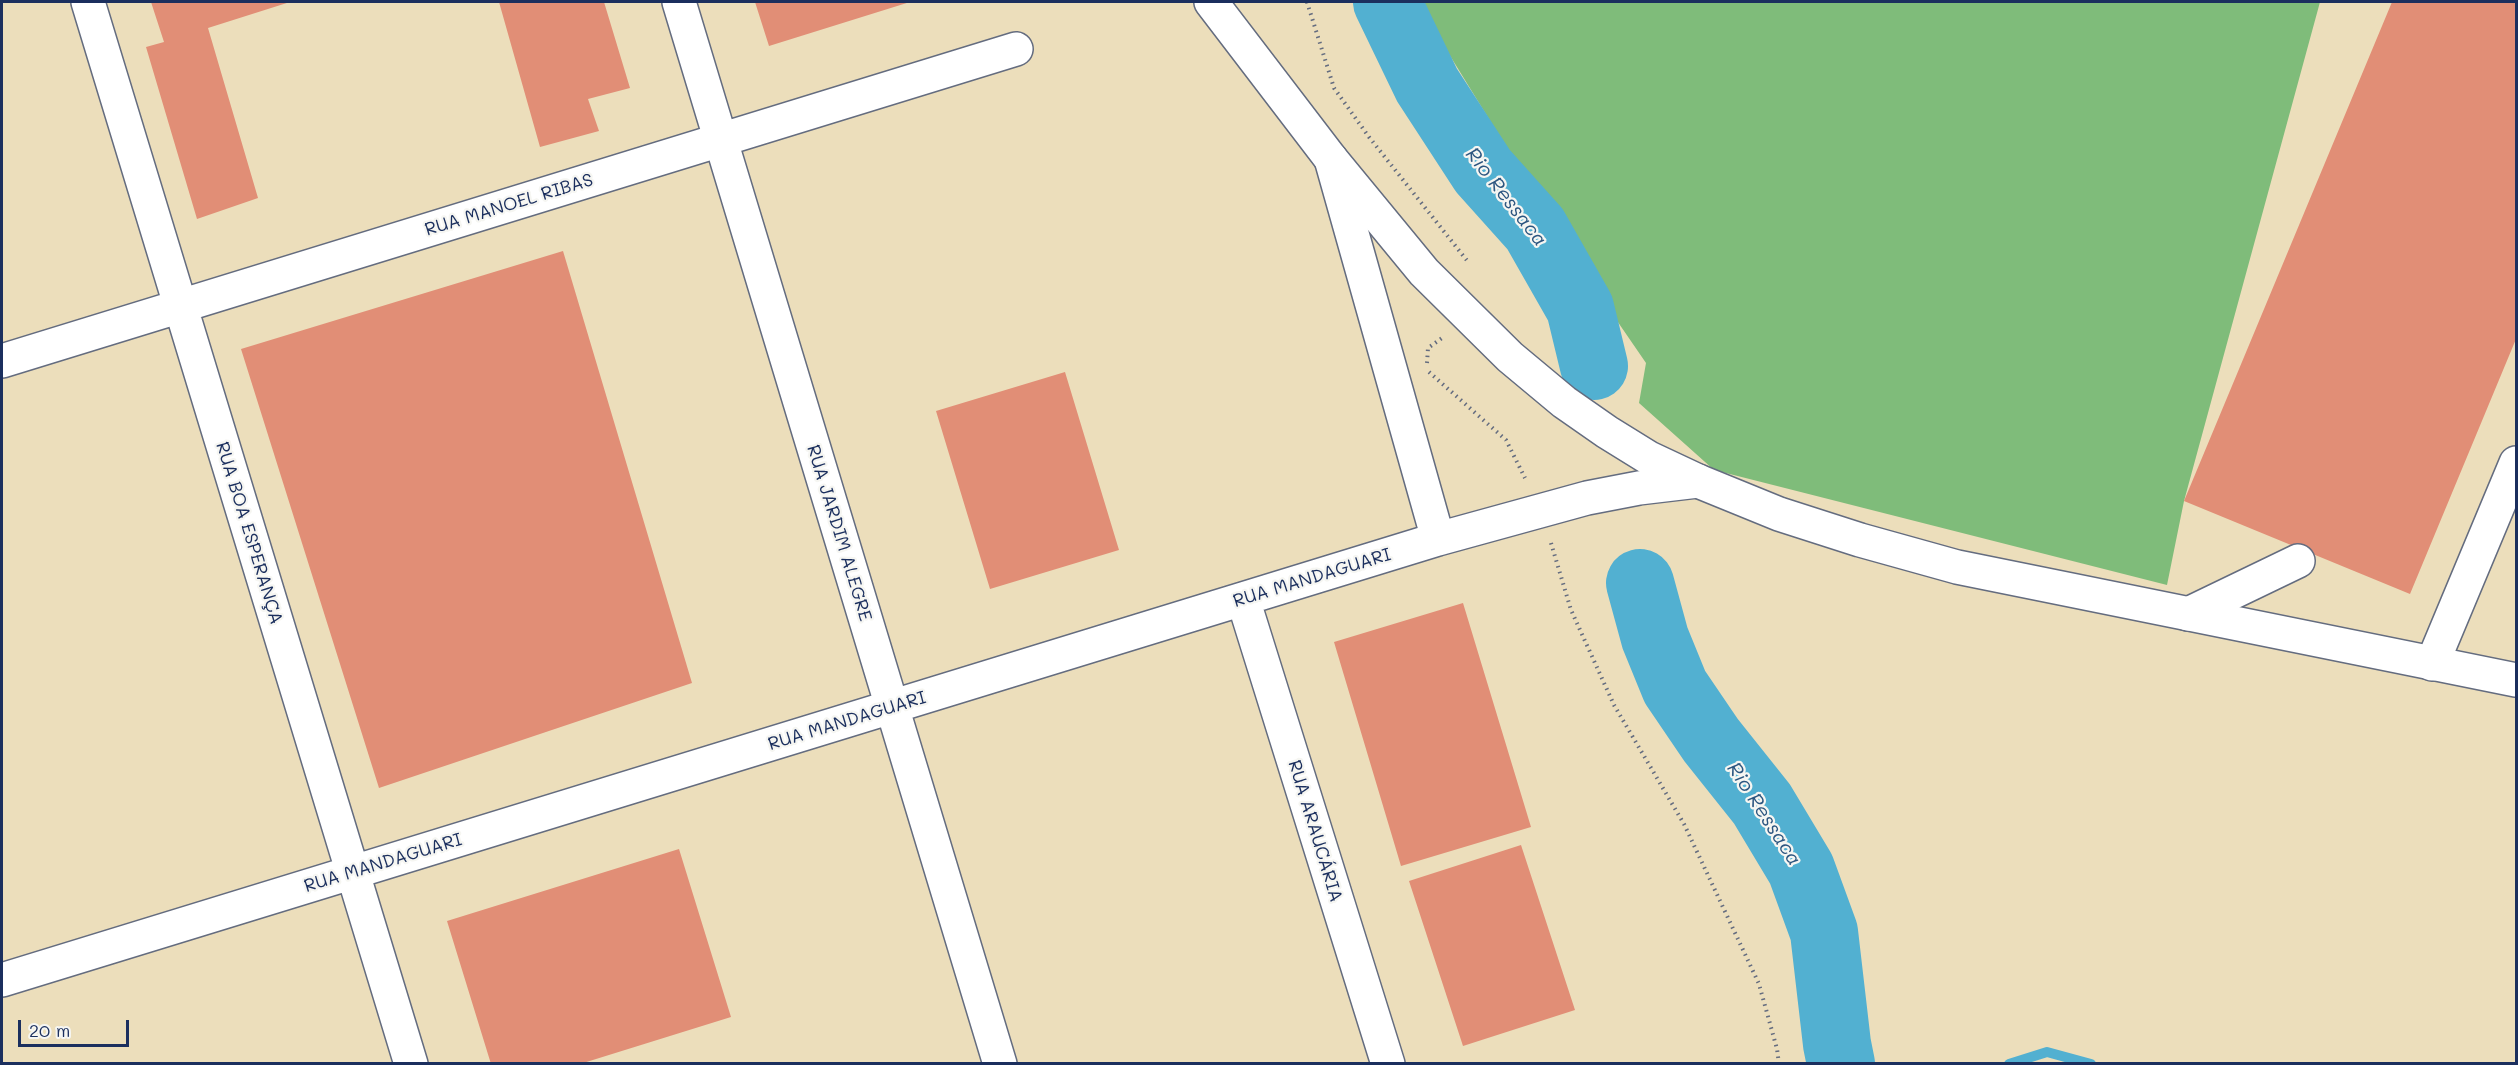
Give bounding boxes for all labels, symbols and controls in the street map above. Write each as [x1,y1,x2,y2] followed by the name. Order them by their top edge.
[1460,143,1552,251] water label: Rio Ressaca
[422,169,596,241] street label: RUA MANOEL RIBAS
[211,439,287,627] street label: RUA BOA ESPERANÇA
[802,442,876,624] street label: RUA JARDIM ALEGRE
[1230,544,1394,612] street label: RUA MANDAGUARI
[765,687,929,755] street label: RUA MANDAGUARI
[1283,757,1347,905] street label: RUA ARAUCÁRIA
[1722,758,1806,870] water label: Rio Ressaca
[301,829,465,897] street label: RUA MANDAGUARI
[21,1008,132,1046] scale bar
[29,1018,70,1042] text: 20 m

